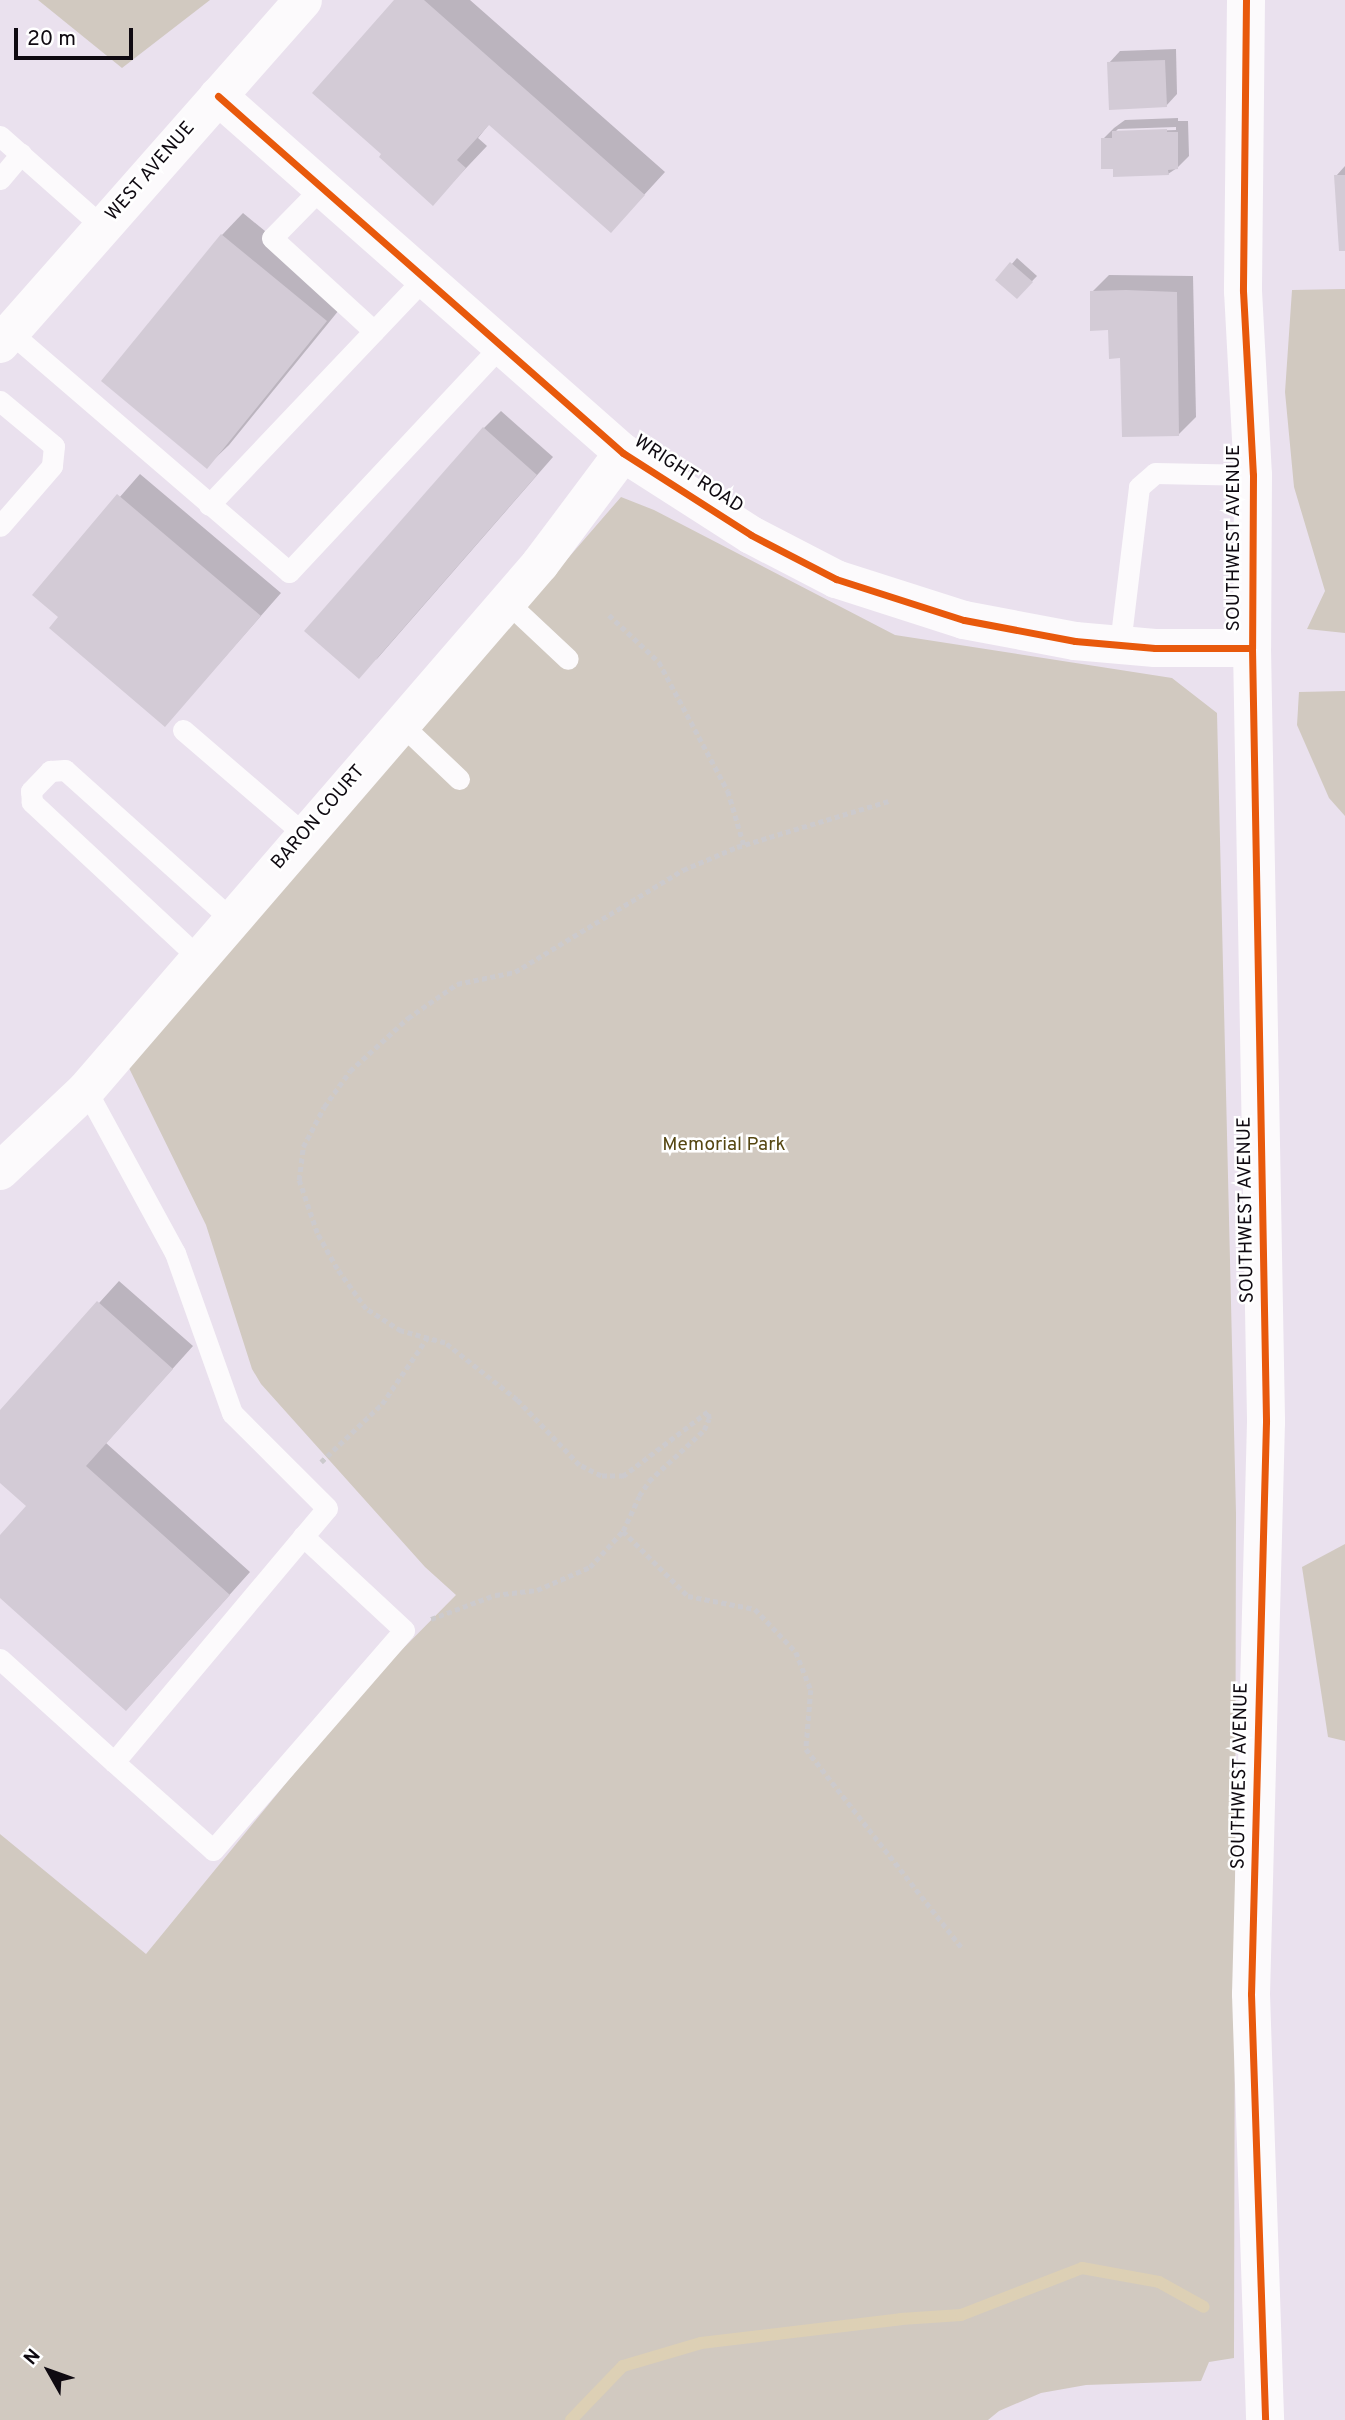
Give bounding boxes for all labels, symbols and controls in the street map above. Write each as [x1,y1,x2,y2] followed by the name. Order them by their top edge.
[18,14,136,58] scale bar
[27,26,76,53] text: 20 m
[101,117,201,227] street label: WEST AVENUE
[629,431,747,519] street label: WRIGHT ROAD
[1224,444,1246,632] street label: SOUTHWEST AVENUE
[267,761,371,875] street label: BARON COURT
[1234,1116,1260,1304] street label: SOUTHWEST AVENUE
[662,1135,786,1157] park label: Memorial Park
[1228,1682,1254,1870] street label: SOUTHWEST AVENUE
[14,2336,84,2406] north arrow
[19,2345,46,2370] text: N

